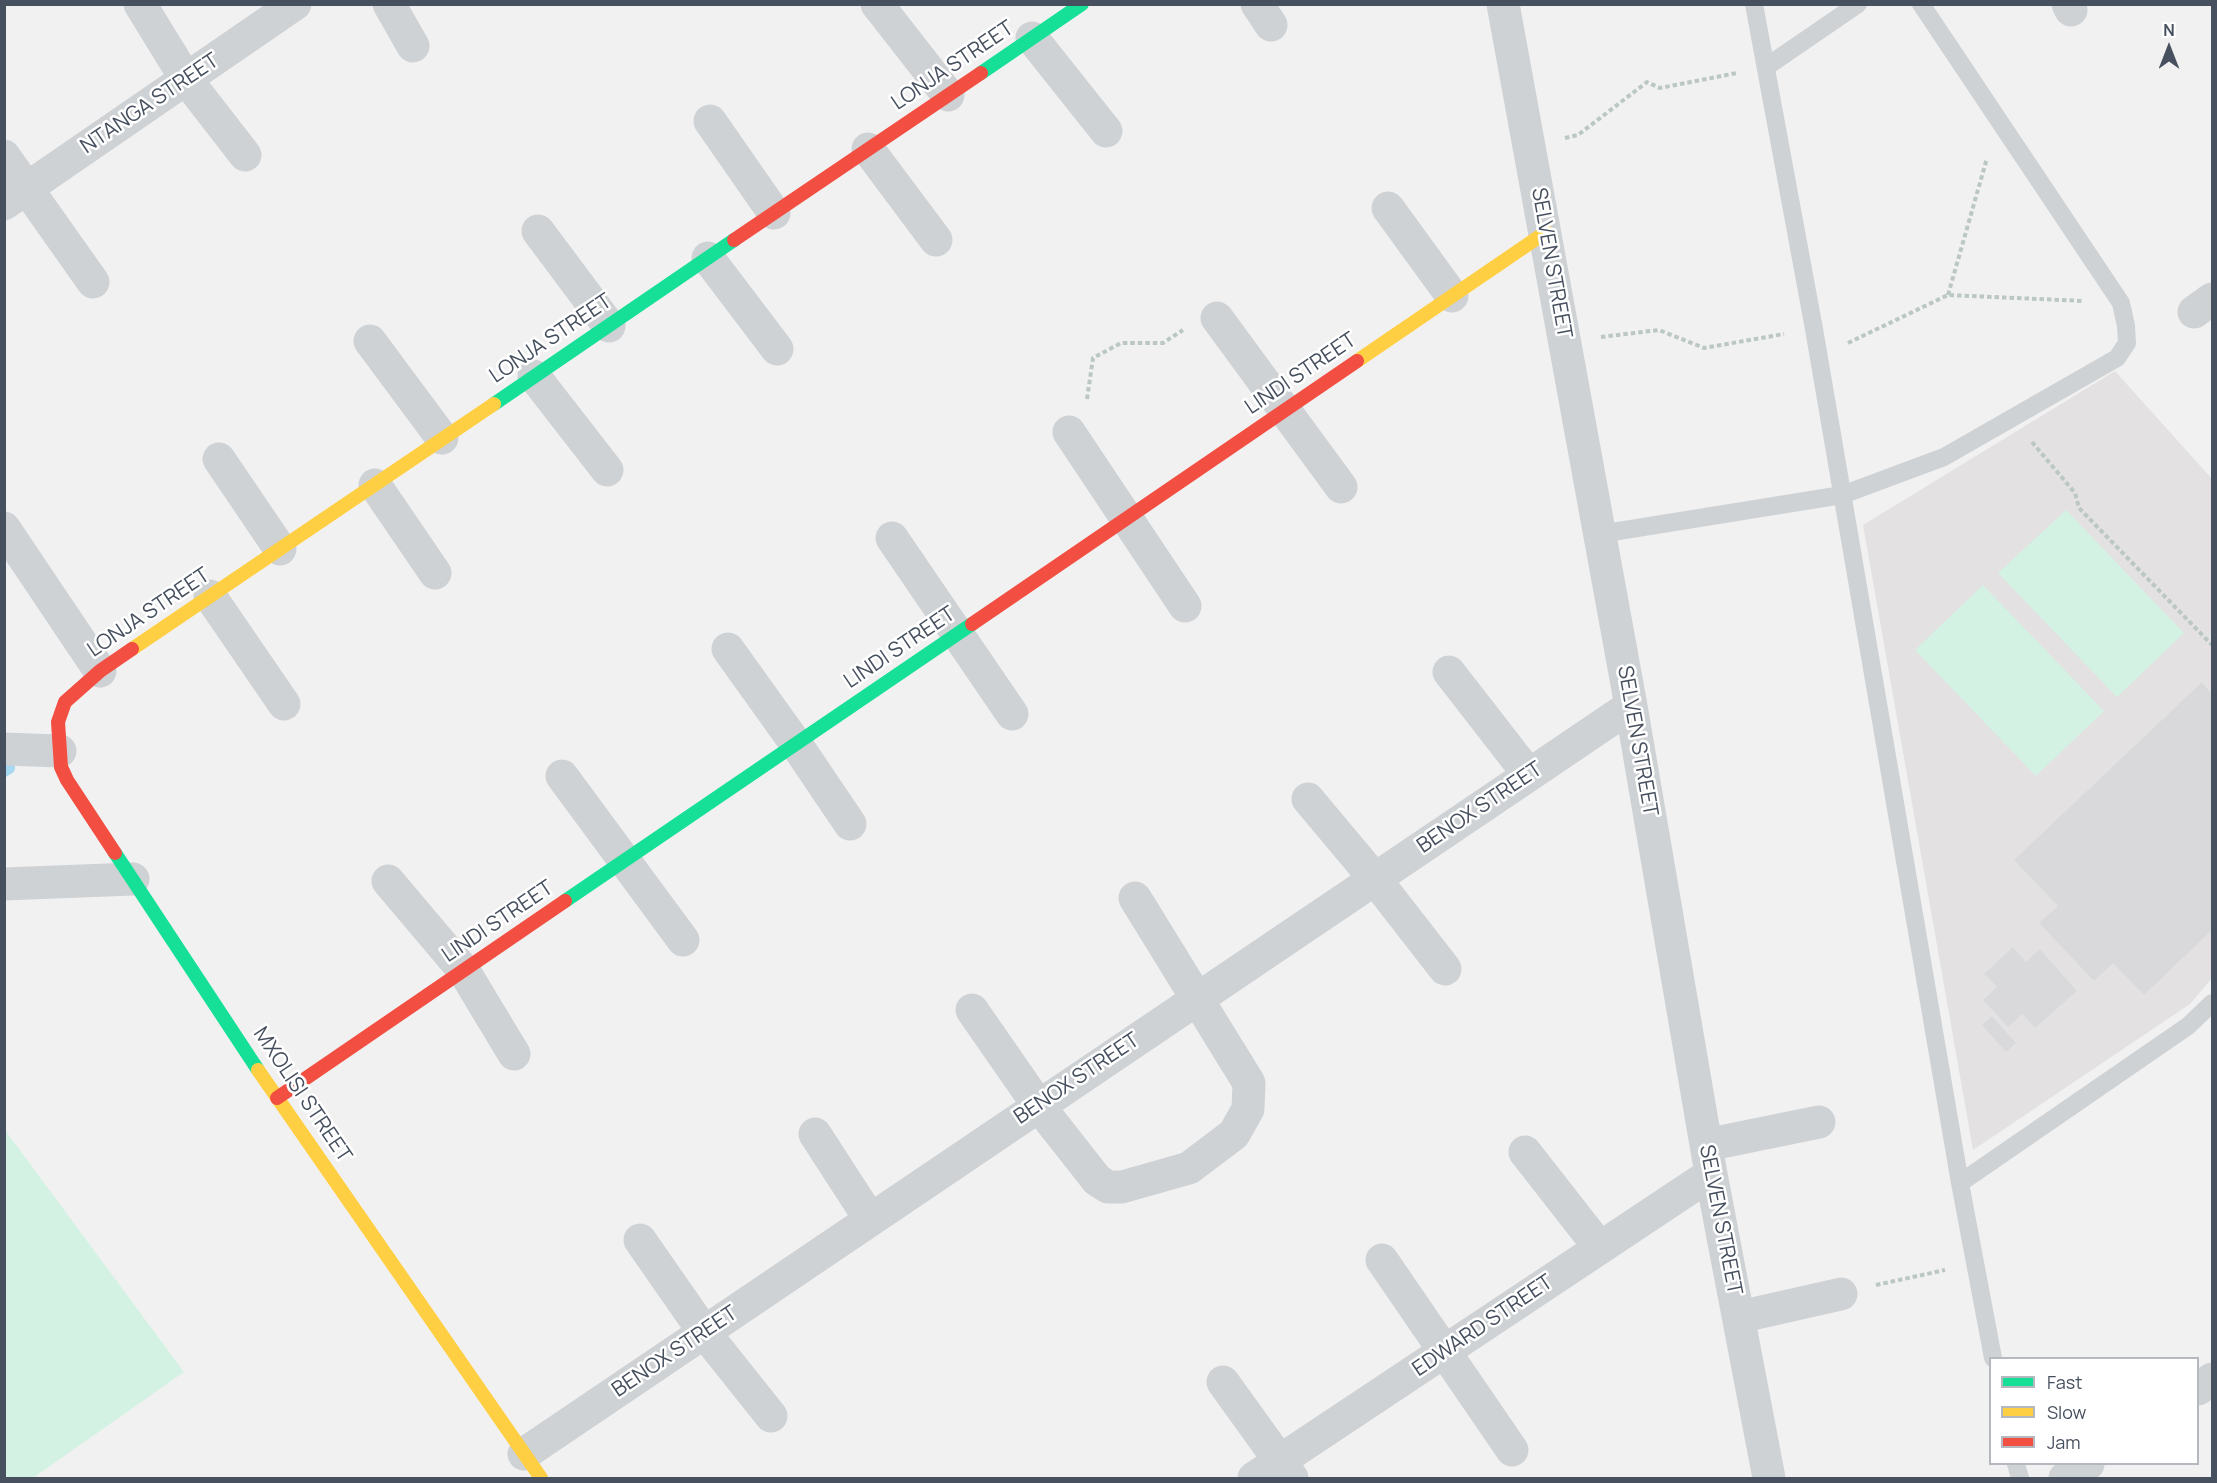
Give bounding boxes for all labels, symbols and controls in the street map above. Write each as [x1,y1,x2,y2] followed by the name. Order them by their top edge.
[887,16,1019,116] street label: LONJA STREET
[2139,18,2199,78] north arrow
[2163,19,2175,41] text: N
[76,48,224,160] street label: NTANGA STREET
[1525,186,1577,340] street label: SELVEN STREET
[485,289,617,389] street label: LONJA STREET
[1241,328,1361,420] street label: LINDI STREET
[83,563,215,663] street label: LONJA STREET
[840,602,960,694] street label: LINDI STREET
[1611,664,1663,818] street label: SELVEN STREET
[1413,757,1547,859] street label: BENOX STREET
[438,876,558,968] street label: LINDI STREET
[247,1023,357,1167] street label: MXOLISI STREET
[1010,1028,1144,1130] street label: BENOX STREET
[1693,1143,1747,1297] street label: SELVEN STREET
[1408,1270,1558,1382] street label: EDWARD STREET
[608,1301,742,1403] street label: BENOX STREET
[1989,1357,2199,1465] legend
[2047,1370,2082,1394] text: Fast
[2047,1400,2086,1424] text: Slow
[2047,1430,2081,1454] text: Jam

